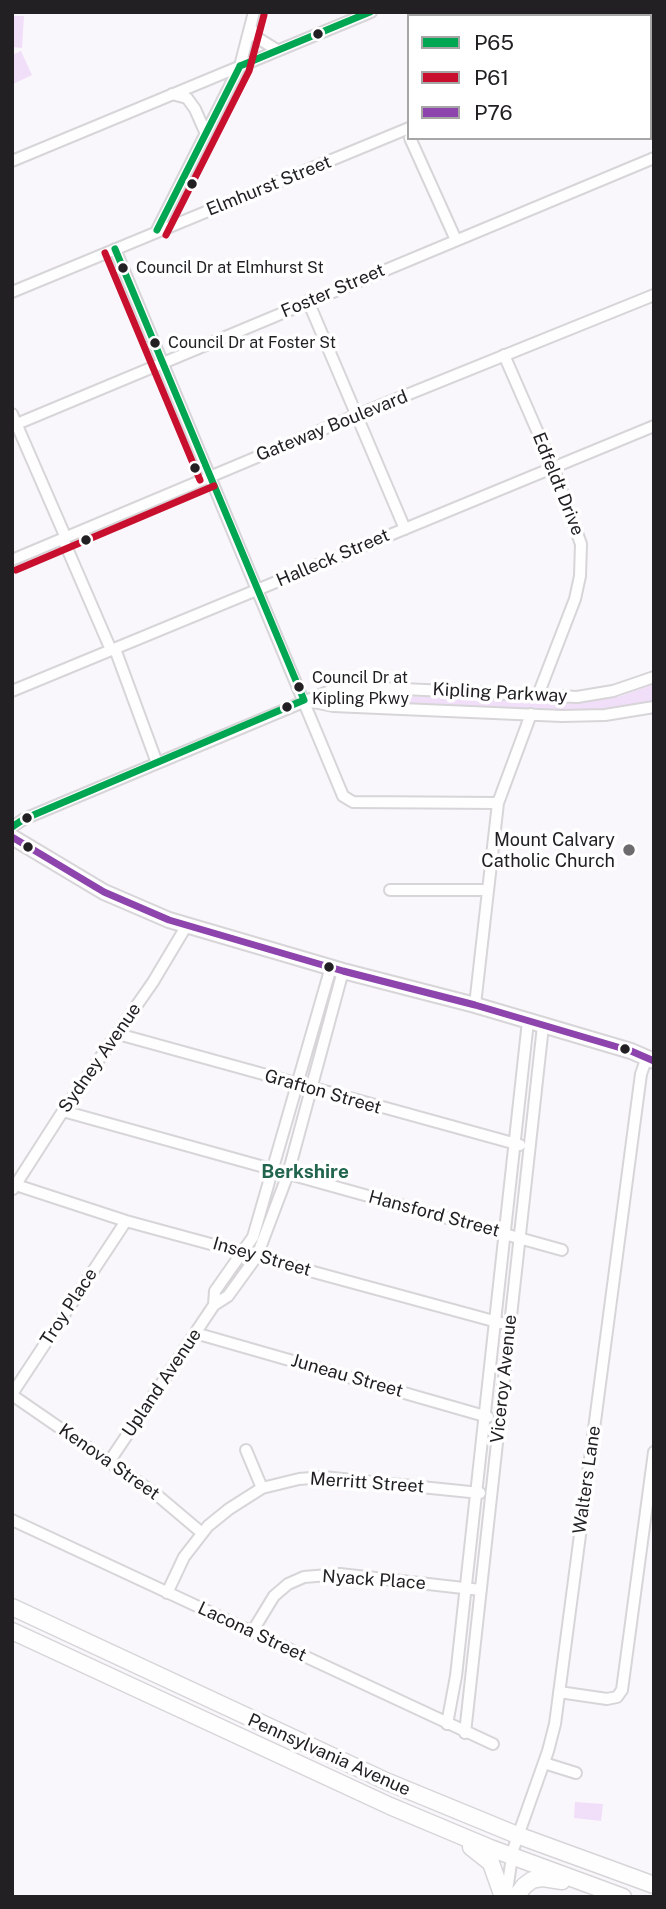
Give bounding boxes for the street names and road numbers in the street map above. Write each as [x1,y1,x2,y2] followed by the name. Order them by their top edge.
[203,151,335,221] street label: Elmhurst Street
[278,259,388,323] street label: Foster Street
[253,386,411,466] street label: Gateway Boulevard
[528,429,588,539] street label: Edfeldt Drive
[273,524,393,592] street label: Halleck Street
[432,679,568,707] street label: Kipling Parkway
[54,999,146,1117] street label: Sydney Avenue
[262,1065,384,1119] street label: Grafton Street
[366,1186,502,1242] street label: Hansford Street
[210,1233,314,1281] street label: Insey Street
[36,1264,102,1350] street label: Troy Place
[487,1314,521,1444] street label: Viceroy Avenue
[118,1325,206,1441] street label: Upland Avenue
[289,1350,405,1402] street label: Juneau Street
[54,1419,164,1505] street label: Kenova Street
[569,1424,605,1536] street label: Walters Lane
[309,1468,425,1498] street label: Merritt Street
[321,1566,427,1594] street label: Nyack Place
[194,1597,310,1667] street label: Lacona Street
[244,1709,414,1801] street label: Pennsylvania Avenue

